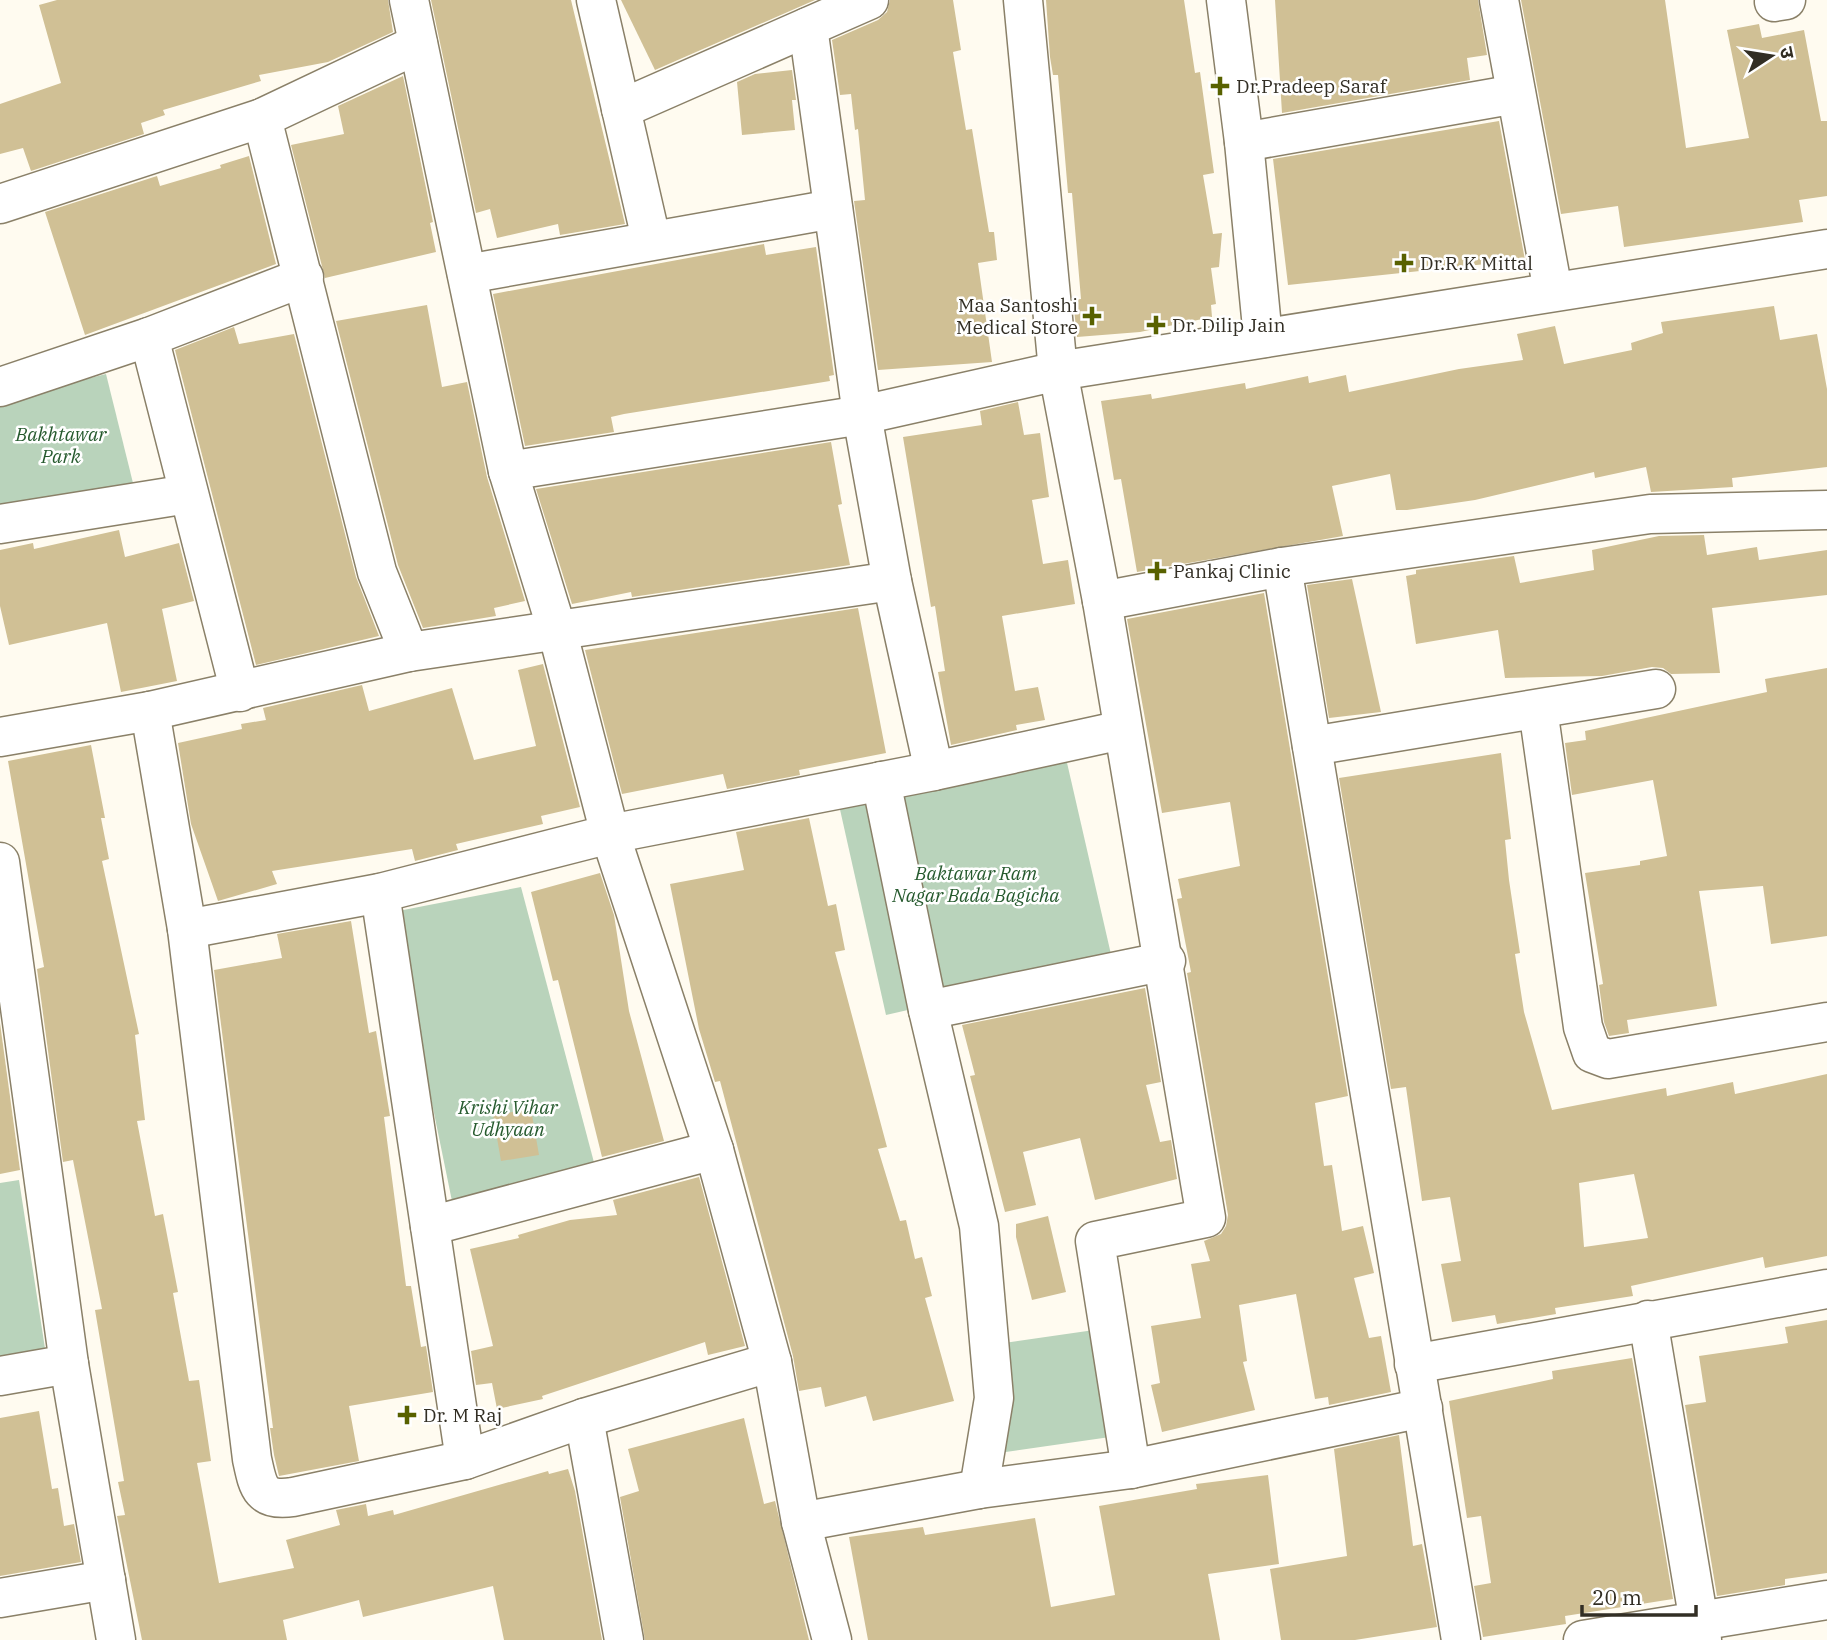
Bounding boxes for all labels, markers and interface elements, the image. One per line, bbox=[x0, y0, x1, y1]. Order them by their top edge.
north arrow bbox=[1736, 21, 1806, 91]
text: उ bbox=[1775, 45, 1801, 61]
place label: Dr.Pradeep Saraf bbox=[1236, 74, 1388, 98]
marker: Dr.Pradeep Saraf bbox=[1210, 76, 1230, 96]
place label: Dr.R.K Mittal bbox=[1420, 251, 1533, 275]
marker: Dr.R.K Mittal bbox=[1394, 253, 1414, 273]
place label: Maa Santoshi Medical Store bbox=[956, 293, 1078, 339]
marker: Maa Santoshi Medical Store bbox=[1084, 308, 1100, 324]
place label: Dr. Dilip Jain bbox=[1172, 313, 1286, 337]
marker: Dr. Dilip Jain bbox=[1146, 315, 1166, 335]
park label: Bakhtawar Park bbox=[14, 422, 107, 468]
place label: Pankaj Clinic bbox=[1173, 559, 1291, 583]
marker: Pankaj Clinic bbox=[1147, 561, 1167, 581]
park label: Baktawar Ram Nagar Bada Bagicha bbox=[891, 861, 1060, 907]
park label: Krishi Vihar Udhyaan bbox=[457, 1095, 559, 1141]
place label: Dr. M Raj bbox=[423, 1403, 502, 1427]
marker: Dr. M Raj bbox=[397, 1405, 417, 1425]
scale bar bbox=[1582, 1574, 1696, 1618]
text: 20 m bbox=[1592, 1583, 1642, 1611]

